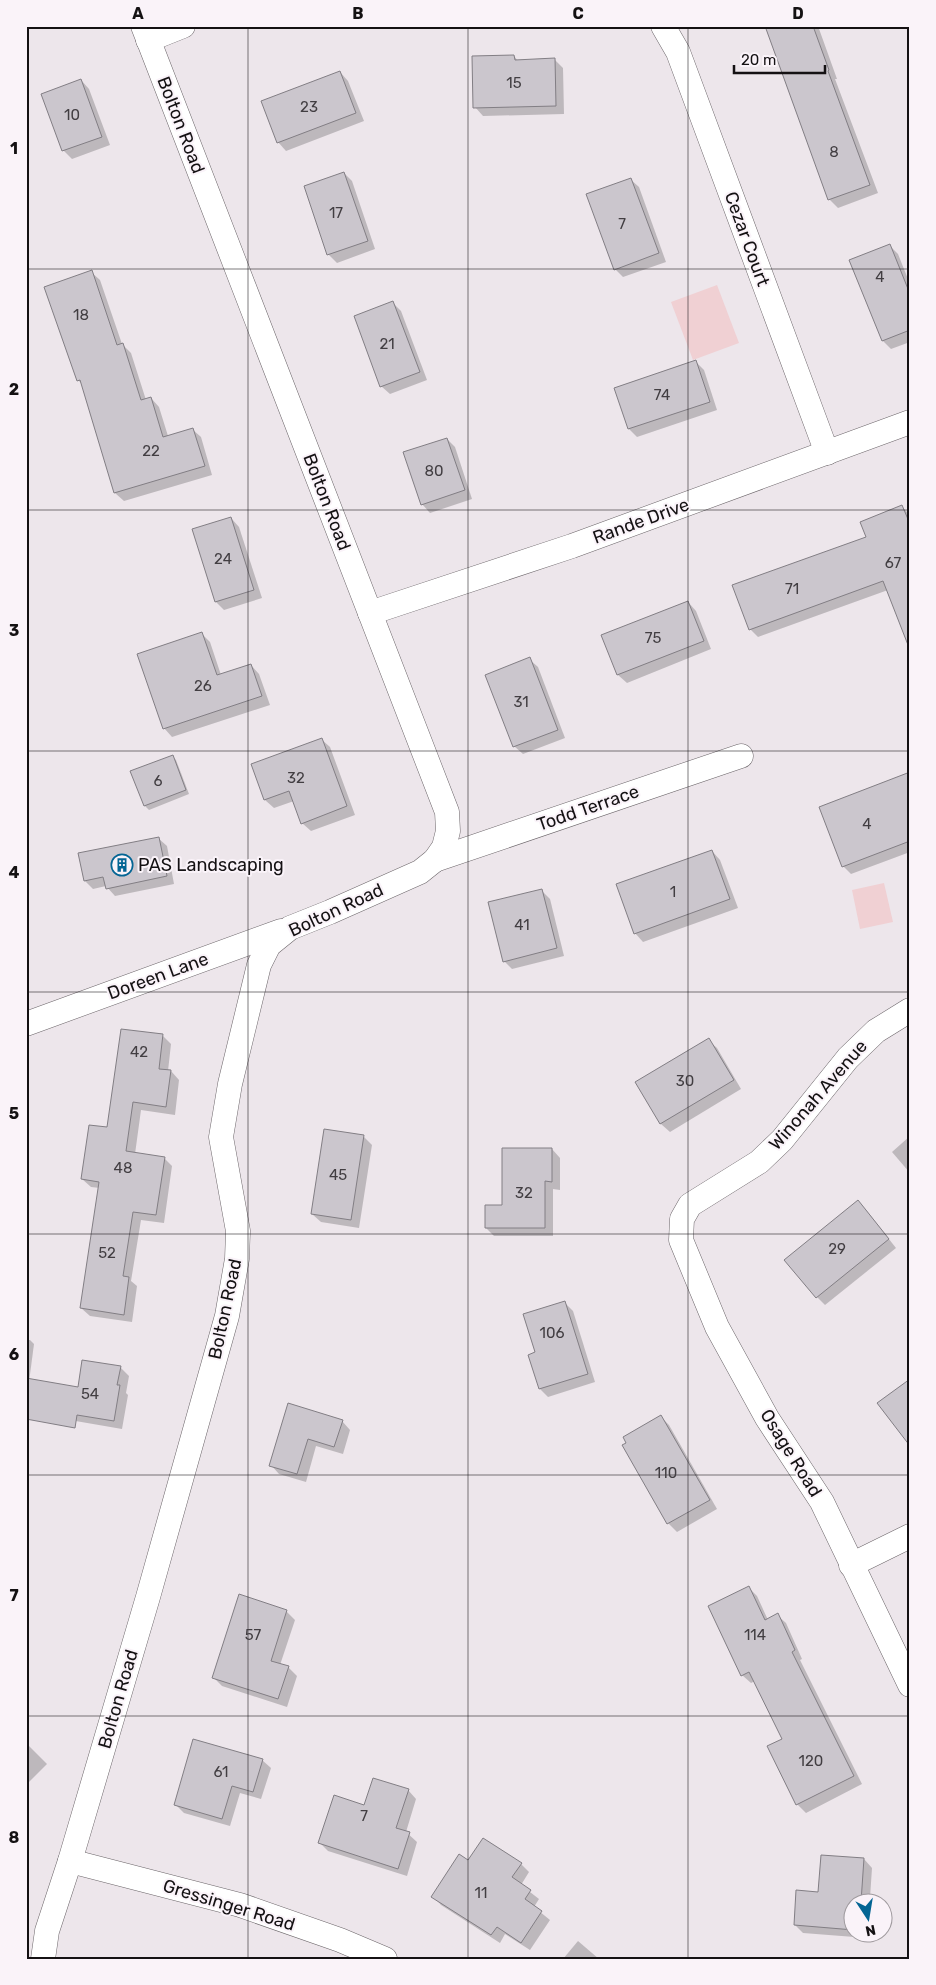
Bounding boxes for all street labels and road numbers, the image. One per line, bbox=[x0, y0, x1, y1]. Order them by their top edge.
street label: Bolton Road bbox=[152, 73, 210, 177]
street label: Cezar Court bbox=[720, 189, 774, 289]
street label: Bolton Road bbox=[298, 450, 356, 554]
street label: Rande Drive bbox=[590, 493, 692, 549]
street label: Todd Terrace bbox=[534, 780, 642, 836]
street label: Bolton Road bbox=[285, 878, 387, 942]
street label: Doreen Lane bbox=[104, 948, 212, 1004]
street label: Winonah Avenue bbox=[764, 1035, 872, 1155]
street label: Bolton Road bbox=[204, 1257, 246, 1361]
street label: Osage Road bbox=[755, 1405, 827, 1501]
street label: Bolton Road bbox=[93, 1647, 143, 1751]
street label: Gressinger Road bbox=[160, 1874, 298, 1936]

